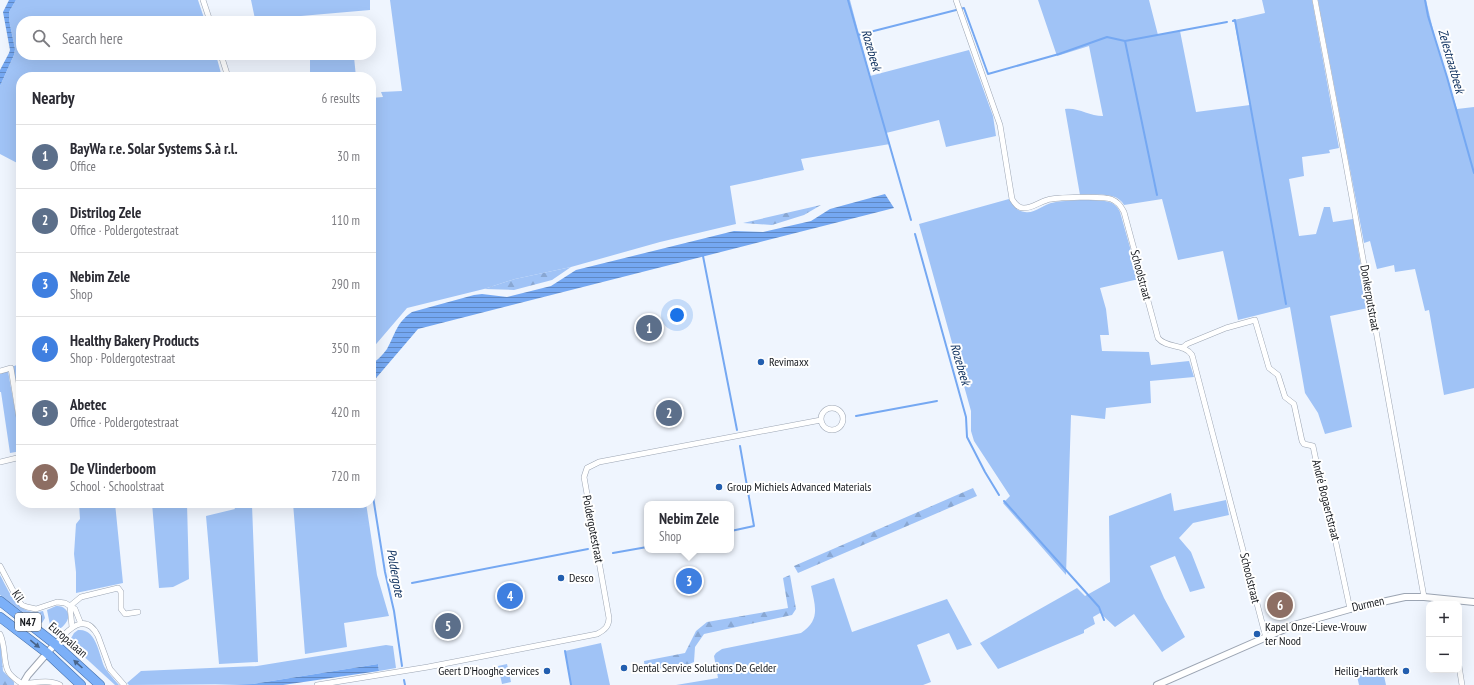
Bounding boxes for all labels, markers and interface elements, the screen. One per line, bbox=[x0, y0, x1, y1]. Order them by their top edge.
search box bbox=[16, 16, 376, 60]
icon: search bbox=[30, 27, 52, 49]
water label: Rozebeek bbox=[858, 27, 886, 75]
water label: Zelestraatbeek bbox=[1434, 27, 1469, 97]
text: Search here bbox=[62, 29, 123, 48]
text: Nearby bbox=[32, 87, 75, 109]
text: 6 results bbox=[321, 90, 360, 107]
text: BayWa r.e. Solar Systems S.à r.l. bbox=[70, 139, 238, 158]
text: 1 bbox=[42, 148, 48, 165]
text: 30 m bbox=[337, 148, 360, 165]
text: Office bbox=[70, 158, 96, 175]
text: Distrilog Zele bbox=[70, 203, 142, 222]
text: 2 bbox=[42, 212, 48, 229]
text: 110 m bbox=[331, 212, 360, 229]
text: Office · Poldergotestraat bbox=[70, 222, 179, 239]
street label: Schoolstraat bbox=[1128, 248, 1156, 302]
street label: Donkerputstraat bbox=[1357, 264, 1384, 333]
text: Nebim Zele bbox=[70, 267, 130, 286]
text: 3 bbox=[42, 276, 48, 293]
text: 290 m bbox=[331, 276, 360, 293]
text: Shop bbox=[70, 286, 93, 303]
your location bbox=[667, 305, 687, 325]
pin: 1 bbox=[636, 313, 662, 343]
text: Healthy Bakery Products bbox=[70, 331, 199, 350]
text: 4 bbox=[42, 340, 48, 357]
text: 350 m bbox=[331, 340, 360, 357]
water label: Rozebeek bbox=[947, 341, 975, 389]
text: Shop · Poldergotestraat bbox=[70, 350, 175, 367]
place label: Revimaxx bbox=[769, 354, 809, 369]
marker: Revimaxx bbox=[756, 357, 766, 367]
text: Abetec bbox=[70, 395, 107, 414]
pin: 2 bbox=[656, 398, 682, 428]
text: 5 bbox=[42, 404, 48, 421]
text: 420 m bbox=[331, 404, 360, 421]
text: Office · Poldergotestraat bbox=[70, 414, 179, 431]
street label: André Bogaertstraat bbox=[1309, 458, 1344, 543]
text: De Vlinderboom bbox=[70, 459, 156, 478]
text: 6 bbox=[42, 468, 48, 485]
text: 720 m bbox=[331, 468, 360, 485]
text: School · Schoolstraat bbox=[70, 478, 164, 495]
place label: Group Michiels Advanced Materials bbox=[727, 479, 871, 494]
marker: Group Michiels Advanced Materials bbox=[714, 482, 724, 492]
street label: Poldergotestraat bbox=[580, 494, 608, 565]
popup bbox=[644, 501, 734, 553]
text: Nebim Zele bbox=[659, 509, 719, 528]
text: Shop bbox=[659, 528, 681, 545]
water label: Poldergote bbox=[383, 548, 408, 600]
street label: Schoolstraat bbox=[1237, 551, 1264, 605]
pin: 3 bbox=[676, 566, 702, 596]
place label: Desco bbox=[569, 570, 594, 585]
marker: Desco bbox=[556, 573, 566, 583]
pin: 4 bbox=[497, 581, 523, 611]
street label: Kil bbox=[9, 587, 28, 605]
pin: 6 bbox=[1267, 590, 1293, 620]
street label: Durmen bbox=[1350, 593, 1386, 615]
map controls bbox=[1426, 601, 1462, 673]
button: + bbox=[1426, 601, 1462, 637]
pin: 5 bbox=[435, 611, 461, 641]
road number: N47 bbox=[15, 613, 41, 631]
street label: Europalaan bbox=[46, 619, 91, 661]
place label: Kapel Onze-Lieve-Vrouw ter Nood bbox=[1265, 619, 1368, 648]
marker: Kapel Onze-Lieve-Vrouw ter Nood bbox=[1252, 629, 1262, 639]
button: − bbox=[1426, 637, 1462, 673]
one-way arrow bbox=[29, 639, 40, 648]
one-way arrow bbox=[73, 660, 83, 669]
place label: Dental Service Solutions De Gelder bbox=[632, 660, 777, 675]
place label: Geert D'Hooghe services bbox=[438, 663, 539, 678]
marker: Dental Service Solutions De Gelder bbox=[619, 663, 629, 673]
place label: Heilig-Hartkerk bbox=[1334, 663, 1398, 678]
marker: Geert D'Hooghe services bbox=[542, 666, 552, 676]
marker: Heilig-Hartkerk bbox=[1401, 666, 1411, 676]

